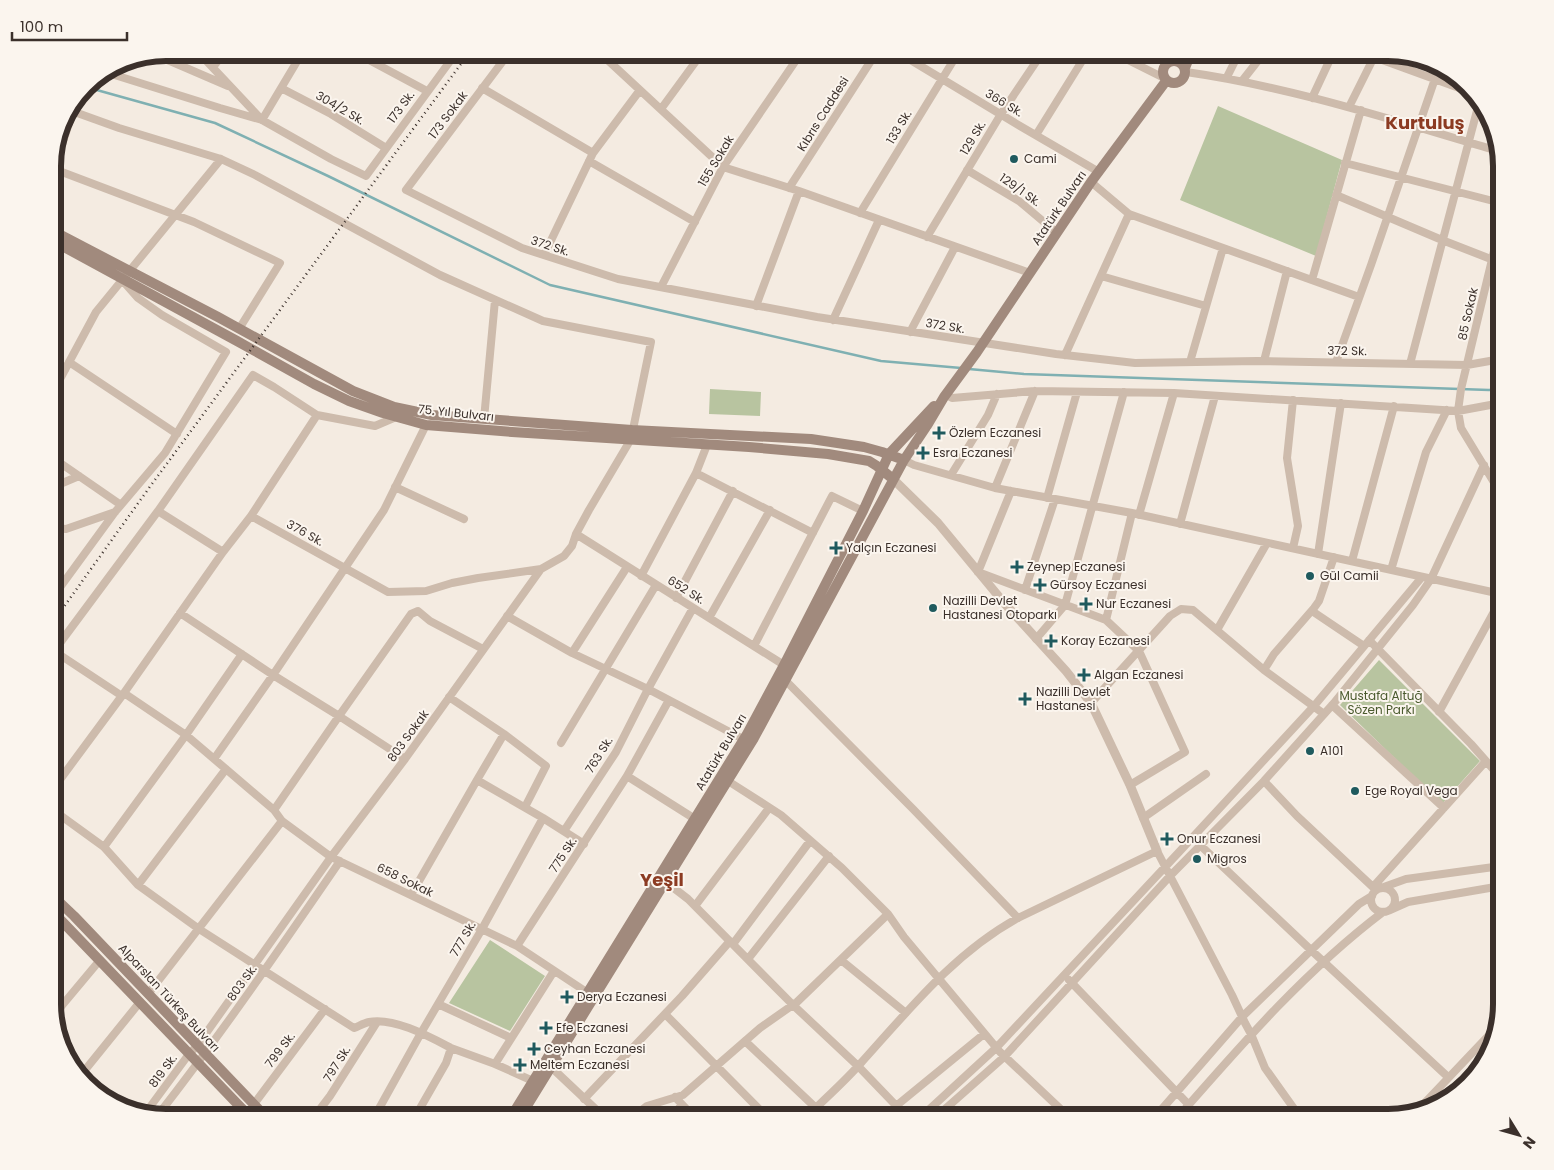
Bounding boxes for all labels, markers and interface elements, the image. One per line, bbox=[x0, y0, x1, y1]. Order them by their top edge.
scale bar bbox=[12, 10, 128, 42]
text: 100 m bbox=[20, 16, 63, 37]
street label: Kıbrıs Caddesi bbox=[793, 73, 852, 154]
street label: 366 Sk. bbox=[982, 85, 1026, 120]
street label: 304/2 Sk. bbox=[313, 87, 368, 128]
street label: 173 Sk. bbox=[383, 87, 418, 126]
street label: 173 Sokak bbox=[424, 87, 472, 142]
street label: 133 Sk. bbox=[882, 107, 915, 147]
district label: Kurtuluş bbox=[1385, 110, 1465, 135]
street label: 129 Sk. bbox=[956, 117, 989, 158]
street label: 155 Sokak bbox=[694, 131, 738, 190]
place label: Cami bbox=[1024, 150, 1057, 167]
marker: Cami bbox=[1008, 153, 1020, 165]
street label: Atatürk Bulvarı bbox=[1027, 167, 1090, 248]
street label: 129/1 Sk. bbox=[996, 169, 1044, 210]
street label: 372 Sk. bbox=[529, 231, 572, 260]
street label: 85 Sokak bbox=[1453, 285, 1482, 342]
street label: 372 Sk. bbox=[924, 314, 966, 337]
street label: 372 Sk. bbox=[1327, 342, 1367, 359]
street label: 75. Yıl Bulvarı bbox=[417, 400, 495, 425]
place label: Özlem Eczanesi bbox=[949, 424, 1041, 441]
marker: Özlem Eczanesi bbox=[933, 427, 945, 439]
place label: Esra Eczanesi bbox=[933, 444, 1013, 461]
marker: Esra Eczanesi bbox=[917, 447, 929, 459]
street label: 376 Sk. bbox=[284, 515, 327, 550]
place label: Yalçın Eczanesi bbox=[846, 539, 937, 556]
marker: Yalçın Eczanesi bbox=[830, 542, 842, 554]
place label: Zeynep Eczanesi bbox=[1027, 558, 1126, 575]
marker: Zeynep Eczanesi bbox=[1011, 561, 1023, 573]
place label: Gül Camii bbox=[1320, 567, 1379, 584]
marker: Gül Camii bbox=[1304, 570, 1316, 582]
street label: 652 Sk. bbox=[664, 572, 708, 608]
place label: Gürsoy Eczanesi bbox=[1050, 576, 1147, 593]
marker: Gürsoy Eczanesi bbox=[1034, 579, 1046, 591]
place label: Nazilli Devlet Hastanesi Otoparkı bbox=[943, 592, 1057, 623]
place label: Nur Eczanesi bbox=[1096, 595, 1171, 612]
marker: Nur Eczanesi bbox=[1080, 598, 1092, 610]
marker: Nazilli Devlet Hastanesi Otoparkı bbox=[927, 602, 939, 614]
place label: Koray Eczanesi bbox=[1061, 632, 1150, 649]
marker: Koray Eczanesi bbox=[1045, 635, 1057, 647]
place label: Algan Eczanesi bbox=[1094, 666, 1184, 683]
marker: Algan Eczanesi bbox=[1078, 669, 1090, 681]
place label: Nazilli Devlet Hastanesi bbox=[1036, 683, 1110, 714]
park label: Mustafa Altuğ Sözen Parkı bbox=[1339, 687, 1423, 718]
marker: Nazilli Devlet Hastanesi bbox=[1018, 692, 1032, 706]
street label: 803 Sokak bbox=[383, 706, 433, 765]
street label: Atatürk Bulvarı bbox=[691, 710, 750, 793]
street label: 763 Sk. bbox=[581, 733, 616, 776]
place label: A101 bbox=[1320, 742, 1343, 759]
marker: A101 bbox=[1304, 745, 1316, 757]
place label: Ege Royal Vega bbox=[1365, 782, 1458, 799]
marker: Ege Royal Vega bbox=[1349, 785, 1361, 797]
place label: Onur Eczanesi bbox=[1177, 830, 1261, 847]
street label: 775 Sk. bbox=[545, 833, 580, 876]
marker: Onur Eczanesi bbox=[1161, 833, 1173, 845]
place label: Migros bbox=[1207, 850, 1247, 867]
marker: Migros bbox=[1191, 853, 1203, 865]
street label: 658 Sokak bbox=[374, 859, 437, 901]
district label: Yeşil bbox=[640, 867, 684, 892]
street label: 777 Sk. bbox=[446, 918, 480, 960]
street label: Alparslan Türkeş Bulvarı bbox=[115, 940, 224, 1055]
street label: 803 Sk. bbox=[223, 961, 261, 1004]
place label: Derya Eczanesi bbox=[577, 988, 667, 1005]
marker: Derya Eczanesi bbox=[561, 991, 573, 1003]
place label: Efe Eczanesi bbox=[556, 1019, 628, 1036]
marker: Efe Eczanesi bbox=[540, 1022, 552, 1034]
street label: 799 Sk. bbox=[261, 1028, 299, 1071]
place label: Ceyhan Eczanesi bbox=[544, 1040, 646, 1057]
street label: 797 Sk. bbox=[319, 1042, 354, 1085]
marker: Ceyhan Eczanesi bbox=[528, 1043, 540, 1055]
street label: 819 Sk. bbox=[144, 1050, 181, 1091]
place label: Meltem Eczanesi bbox=[530, 1056, 629, 1073]
marker: Meltem Eczanesi bbox=[514, 1059, 526, 1071]
north arrow bbox=[1494, 1110, 1544, 1160]
text: N bbox=[1518, 1133, 1541, 1153]

